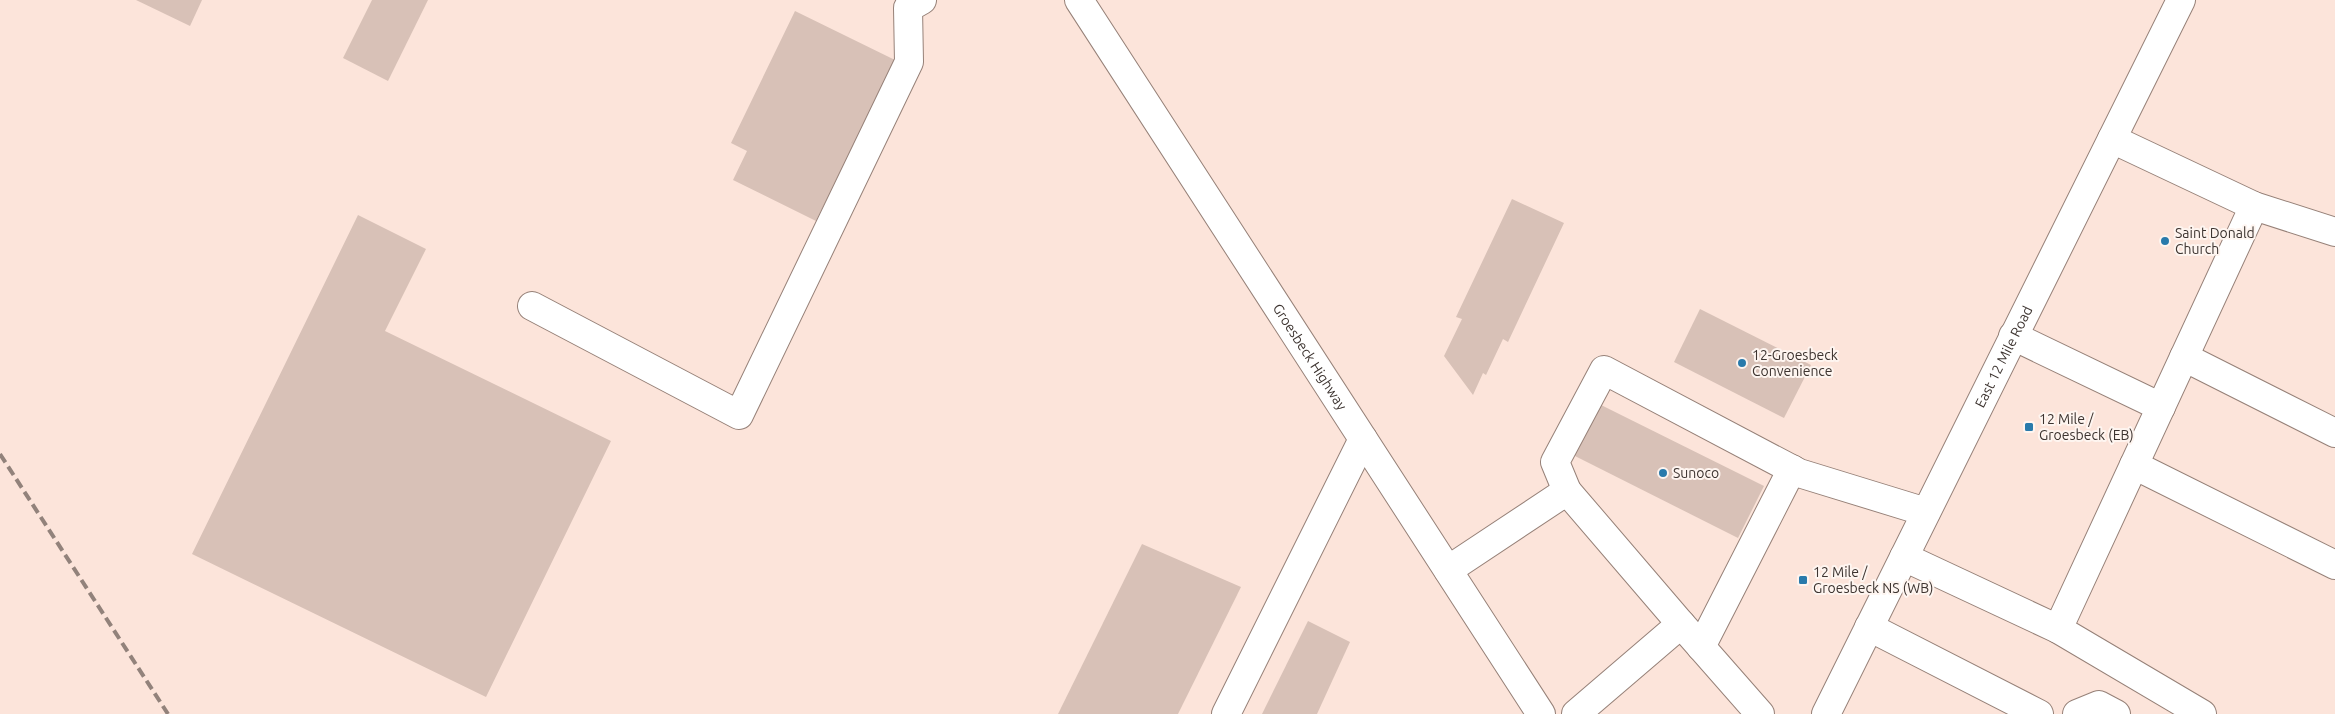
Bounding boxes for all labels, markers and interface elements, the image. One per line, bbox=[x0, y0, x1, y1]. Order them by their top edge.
place label: Saint Donald Church bbox=[2175, 225, 2255, 257]
marker: Saint Donald Church bbox=[2159, 235, 2171, 247]
street label: Groesbeck Highway bbox=[1270, 301, 1350, 413]
street label: East 12 Mile Road bbox=[1972, 303, 2036, 410]
place label: 12-Groesbeck Convenience bbox=[1752, 347, 1838, 379]
marker: 12-Groesbeck Convenience bbox=[1736, 357, 1748, 369]
place label: 12 Mile / Groesbeck (EB) bbox=[2039, 411, 2134, 443]
marker: 12 Mile / Groesbeck (EB) bbox=[2023, 421, 2035, 433]
place label: Sunoco bbox=[1673, 465, 1719, 481]
marker: Sunoco bbox=[1657, 467, 1669, 479]
place label: 12 Mile / Groesbeck NS (WB) bbox=[1813, 564, 1933, 596]
marker: 12 Mile / Groesbeck NS (WB) bbox=[1797, 574, 1809, 586]

